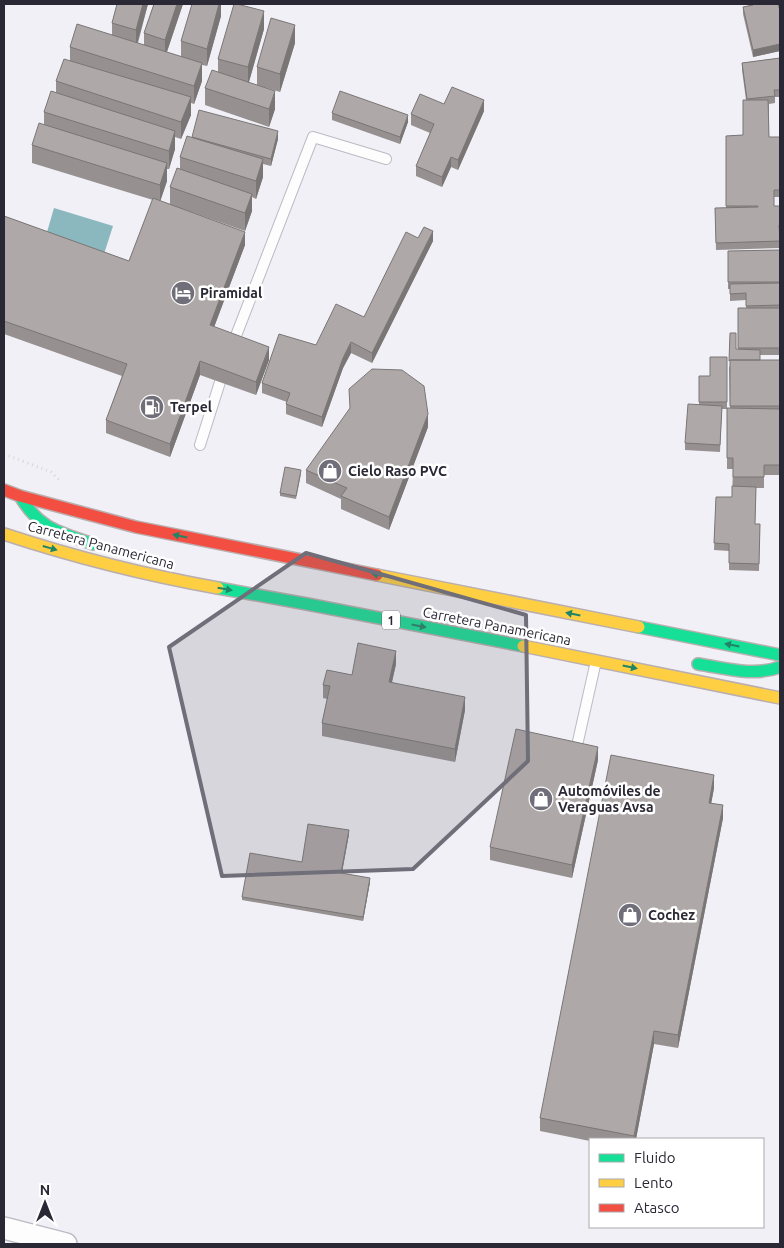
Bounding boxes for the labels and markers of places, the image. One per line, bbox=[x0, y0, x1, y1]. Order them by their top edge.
hotel icon: Piramidal bbox=[170, 280, 196, 306]
place label: Piramidal bbox=[200, 285, 262, 301]
fuel station icon: Terpel bbox=[139, 394, 165, 420]
place label: Terpel bbox=[170, 399, 212, 415]
shop icon: Cielo Raso PVC bbox=[317, 458, 343, 484]
place label: Cielo Raso PVC bbox=[348, 463, 447, 479]
place label: Automóviles de Veraguas Avsa bbox=[558, 783, 661, 815]
shop icon: Automóviles de Veraguas Avsa bbox=[528, 786, 554, 812]
shop icon: Cochez bbox=[617, 902, 643, 928]
place label: Cochez bbox=[648, 907, 695, 923]

